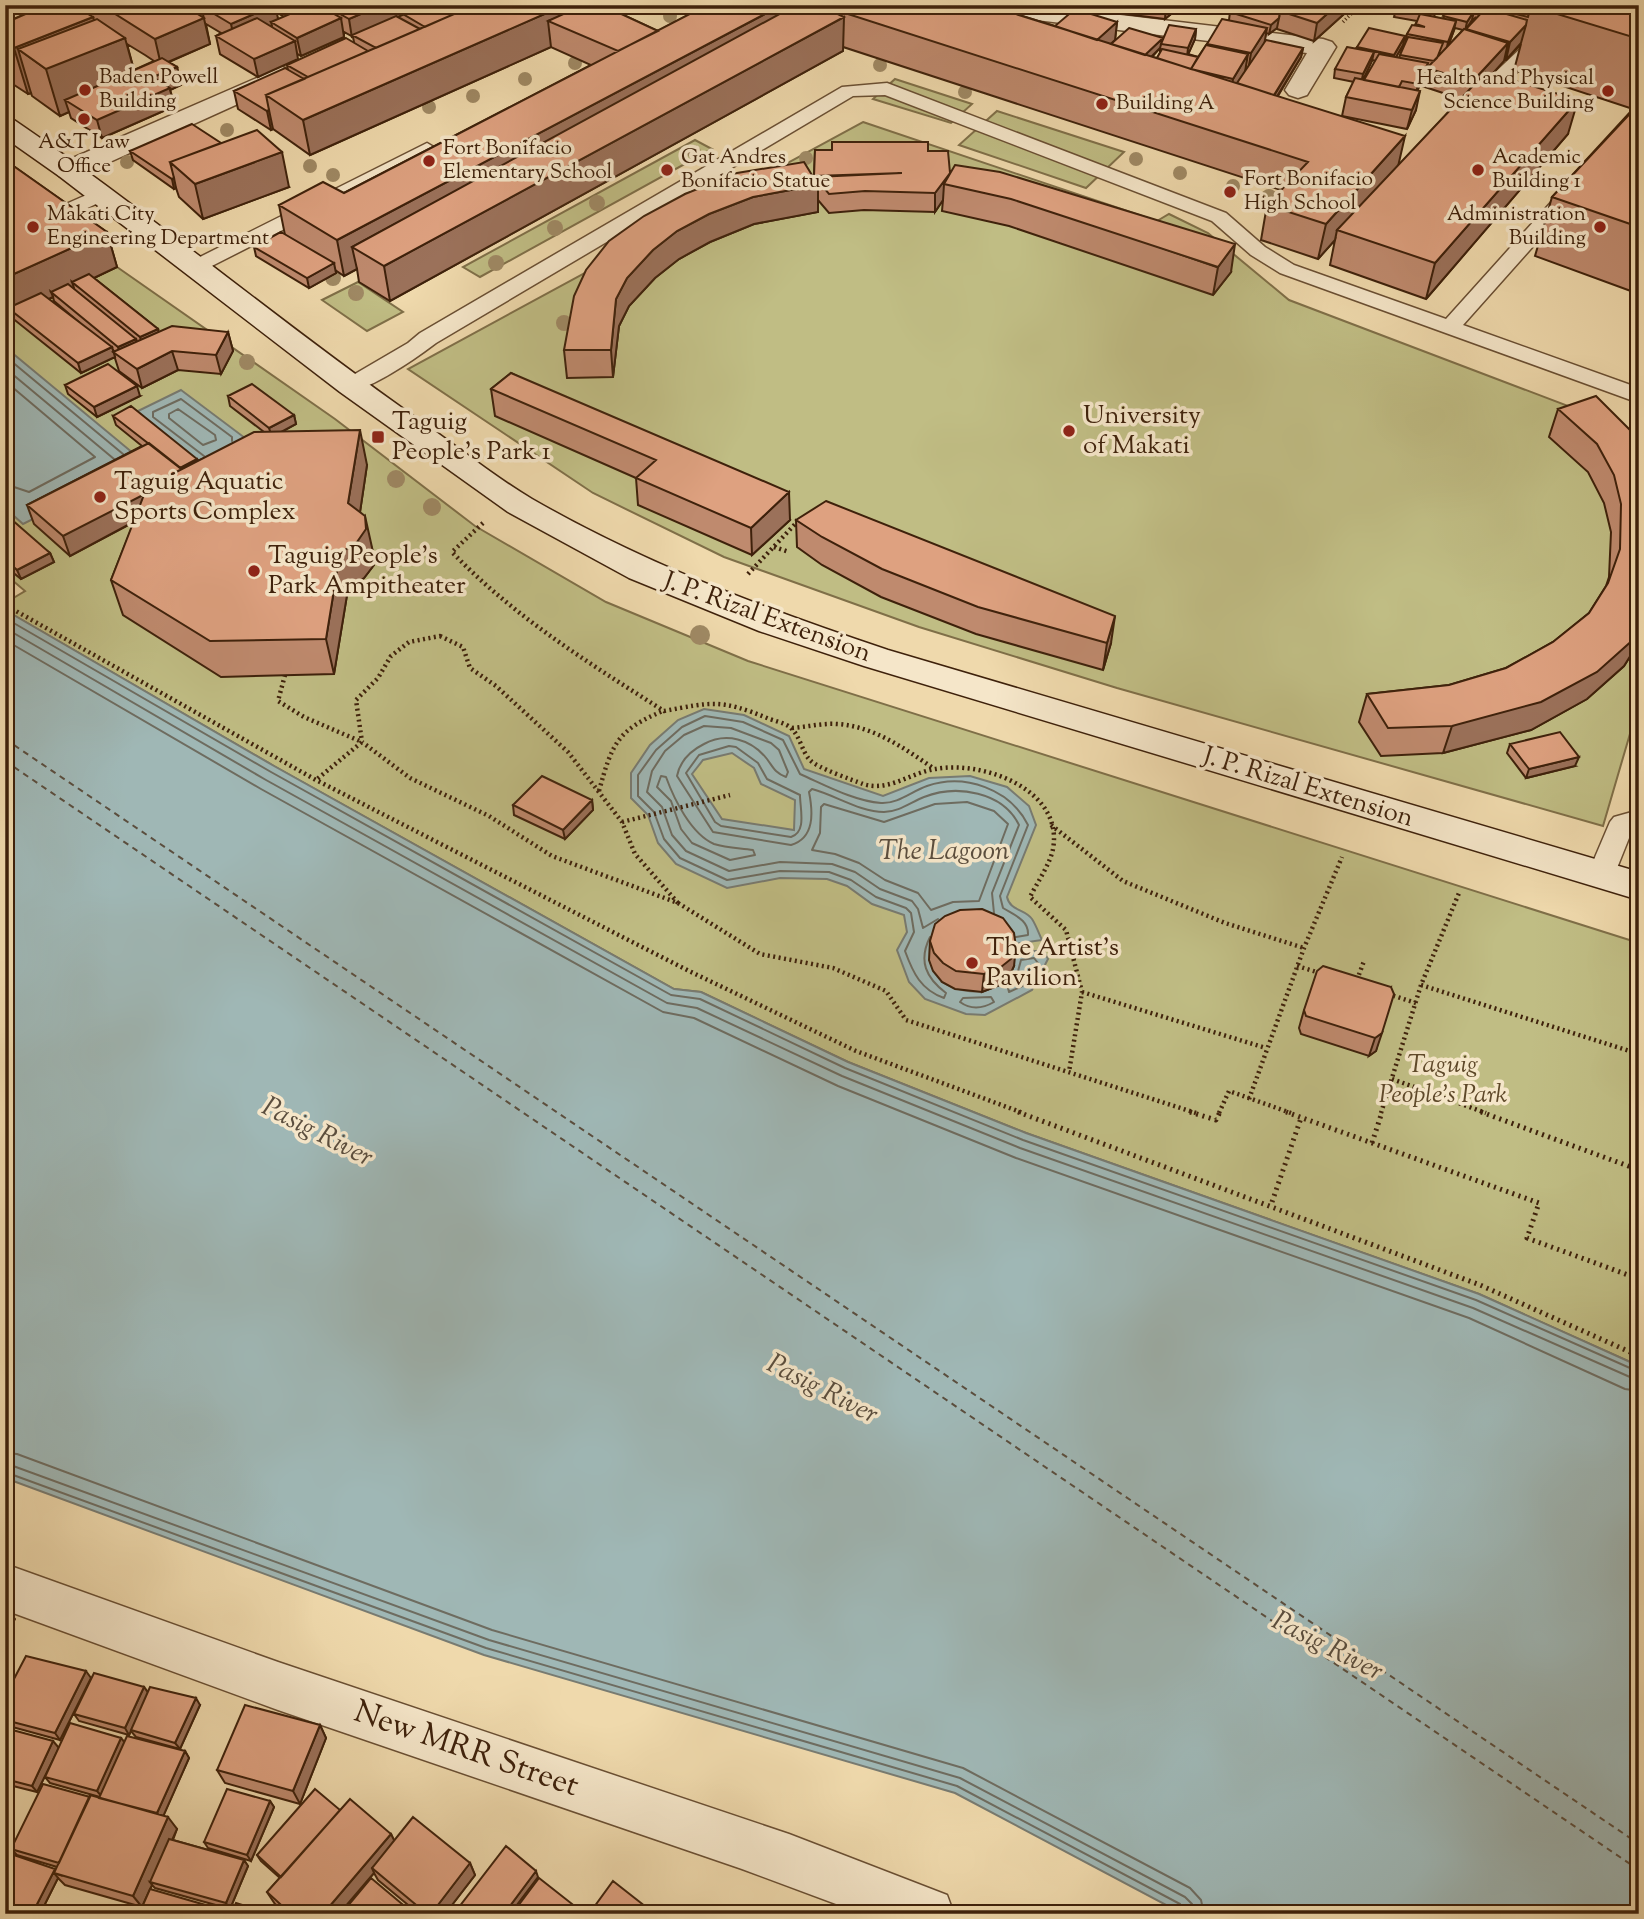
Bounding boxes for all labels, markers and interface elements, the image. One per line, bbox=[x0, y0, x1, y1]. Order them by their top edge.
place label: Baden Powell Building bbox=[99, 63, 218, 117]
place label: Health and Physical Science Building bbox=[1417, 64, 1594, 118]
marker: Baden Powell Building bbox=[77, 82, 93, 98]
marker: Health and Physical Science Building bbox=[1600, 83, 1616, 99]
place label: Building A bbox=[1116, 89, 1215, 119]
marker: Building A bbox=[1094, 96, 1110, 112]
marker: A&T Law Office bbox=[76, 111, 92, 127]
place label: A&T Law Office bbox=[38, 128, 130, 182]
place label: Fort Bonifacio Elementary School bbox=[443, 134, 613, 188]
place label: Gat Andres Bonifacio Statue bbox=[681, 143, 830, 197]
place label: Academic Building 1 bbox=[1492, 143, 1581, 197]
marker: Fort Bonifacio Elementary School bbox=[421, 153, 437, 169]
marker: Gat Andres Bonifacio Statue bbox=[659, 162, 675, 178]
marker: Academic Building 1 bbox=[1470, 162, 1486, 178]
place label: Fort Bonifacio High School bbox=[1244, 165, 1373, 219]
marker: Fort Bonifacio High School bbox=[1222, 184, 1238, 200]
place label: Makati City Engineering Department bbox=[47, 200, 269, 254]
place label: Administration Building bbox=[1447, 200, 1586, 254]
marker: Makati City Engineering Department bbox=[25, 219, 41, 235]
marker: Administration Building bbox=[1592, 219, 1608, 235]
place label: University of Makati bbox=[1083, 398, 1201, 465]
place label: Taguig People's Park 1 bbox=[392, 404, 551, 471]
marker: University of Makati bbox=[1061, 423, 1077, 439]
marker: Taguig People's Park 1 bbox=[370, 429, 386, 445]
place label: Taguig Aquatic Sports Complex bbox=[114, 464, 296, 531]
marker: Taguig Aquatic Sports Complex bbox=[92, 489, 108, 505]
place label: Taguig People's Park Ampitheater bbox=[268, 538, 466, 605]
marker: Taguig People's Park Ampitheater bbox=[246, 563, 262, 579]
street label: J. P. Rizal Extension bbox=[656, 563, 876, 673]
street label: J. P. Rizal Extension bbox=[1196, 738, 1418, 838]
water label: The Lagoon bbox=[878, 832, 1010, 872]
place label: The Artist's Pavilion bbox=[986, 930, 1119, 997]
marker: The Artist's Pavilion bbox=[964, 955, 980, 971]
park label: Taguig People's Park bbox=[1379, 1047, 1508, 1114]
water label: Pasig River bbox=[254, 1088, 380, 1178]
water label: Pasig River bbox=[759, 1345, 885, 1435]
water label: Pasig River bbox=[1264, 1602, 1390, 1692]
street label: New MRR Street bbox=[347, 1690, 585, 1810]

